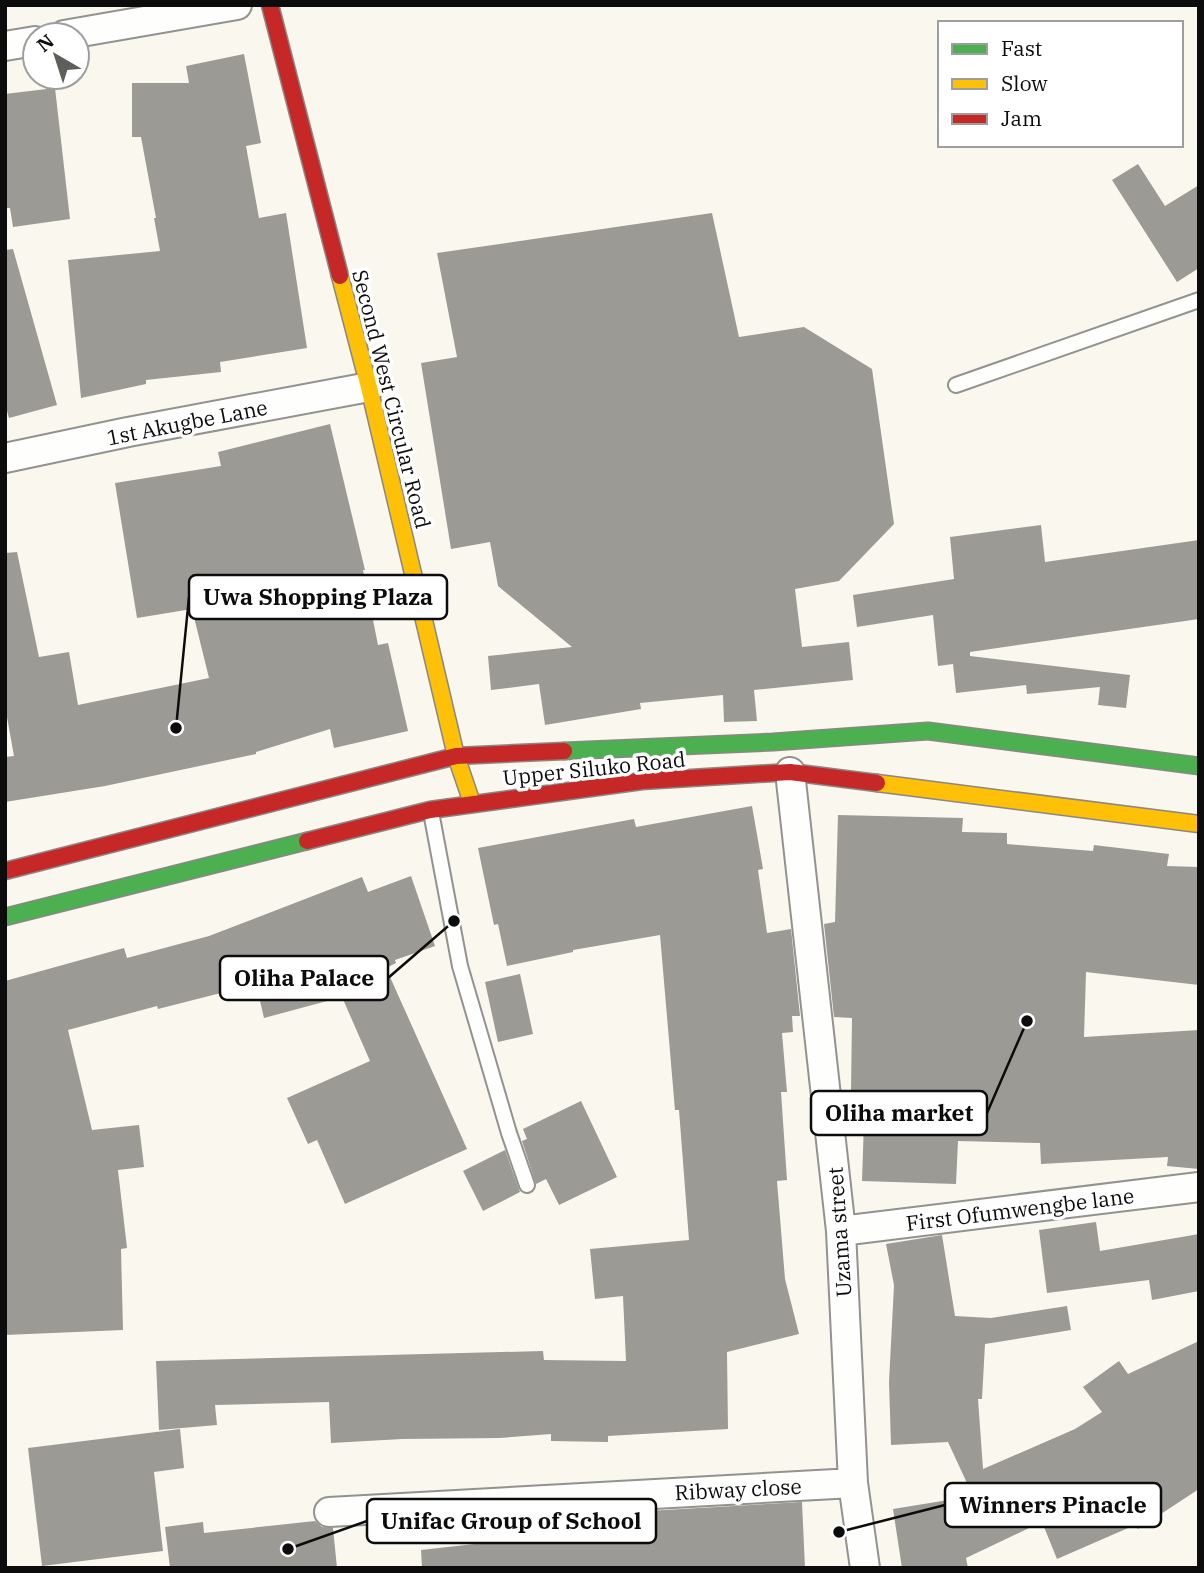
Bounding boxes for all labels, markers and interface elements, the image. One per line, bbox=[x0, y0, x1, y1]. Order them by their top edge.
north arrow bbox=[21, 21, 91, 91]
legend bbox=[938, 21, 1183, 147]
text: N bbox=[32, 29, 59, 57]
text: Fast bbox=[1001, 34, 1042, 62]
text: Slow bbox=[1001, 69, 1048, 97]
text: Jam bbox=[1001, 104, 1042, 132]
street label: Second West Circular Road bbox=[346, 267, 438, 531]
street label: 1st Akugbe Lane bbox=[104, 393, 270, 451]
callout: Uwa Shopping Plaza bbox=[189, 575, 447, 619]
text: Uwa Shopping Plaza bbox=[203, 581, 433, 611]
street label: Upper Siluko Road bbox=[501, 744, 687, 792]
callout: Oliha Palace bbox=[220, 956, 388, 1000]
text: Oliha Palace bbox=[234, 962, 374, 992]
callout: Oliha market bbox=[811, 1091, 987, 1135]
text: Oliha market bbox=[825, 1097, 974, 1127]
street label: Uzama street bbox=[820, 1166, 858, 1298]
street label: First Ofumwengbe lane bbox=[904, 1181, 1136, 1237]
street label: Ribway close bbox=[674, 1472, 802, 1506]
callout: Winners Pinacle bbox=[945, 1483, 1161, 1527]
text: Winners Pinacle bbox=[959, 1489, 1147, 1519]
callout: Unifac Group of School bbox=[367, 1499, 656, 1543]
text: Unifac Group of School bbox=[380, 1505, 642, 1535]

